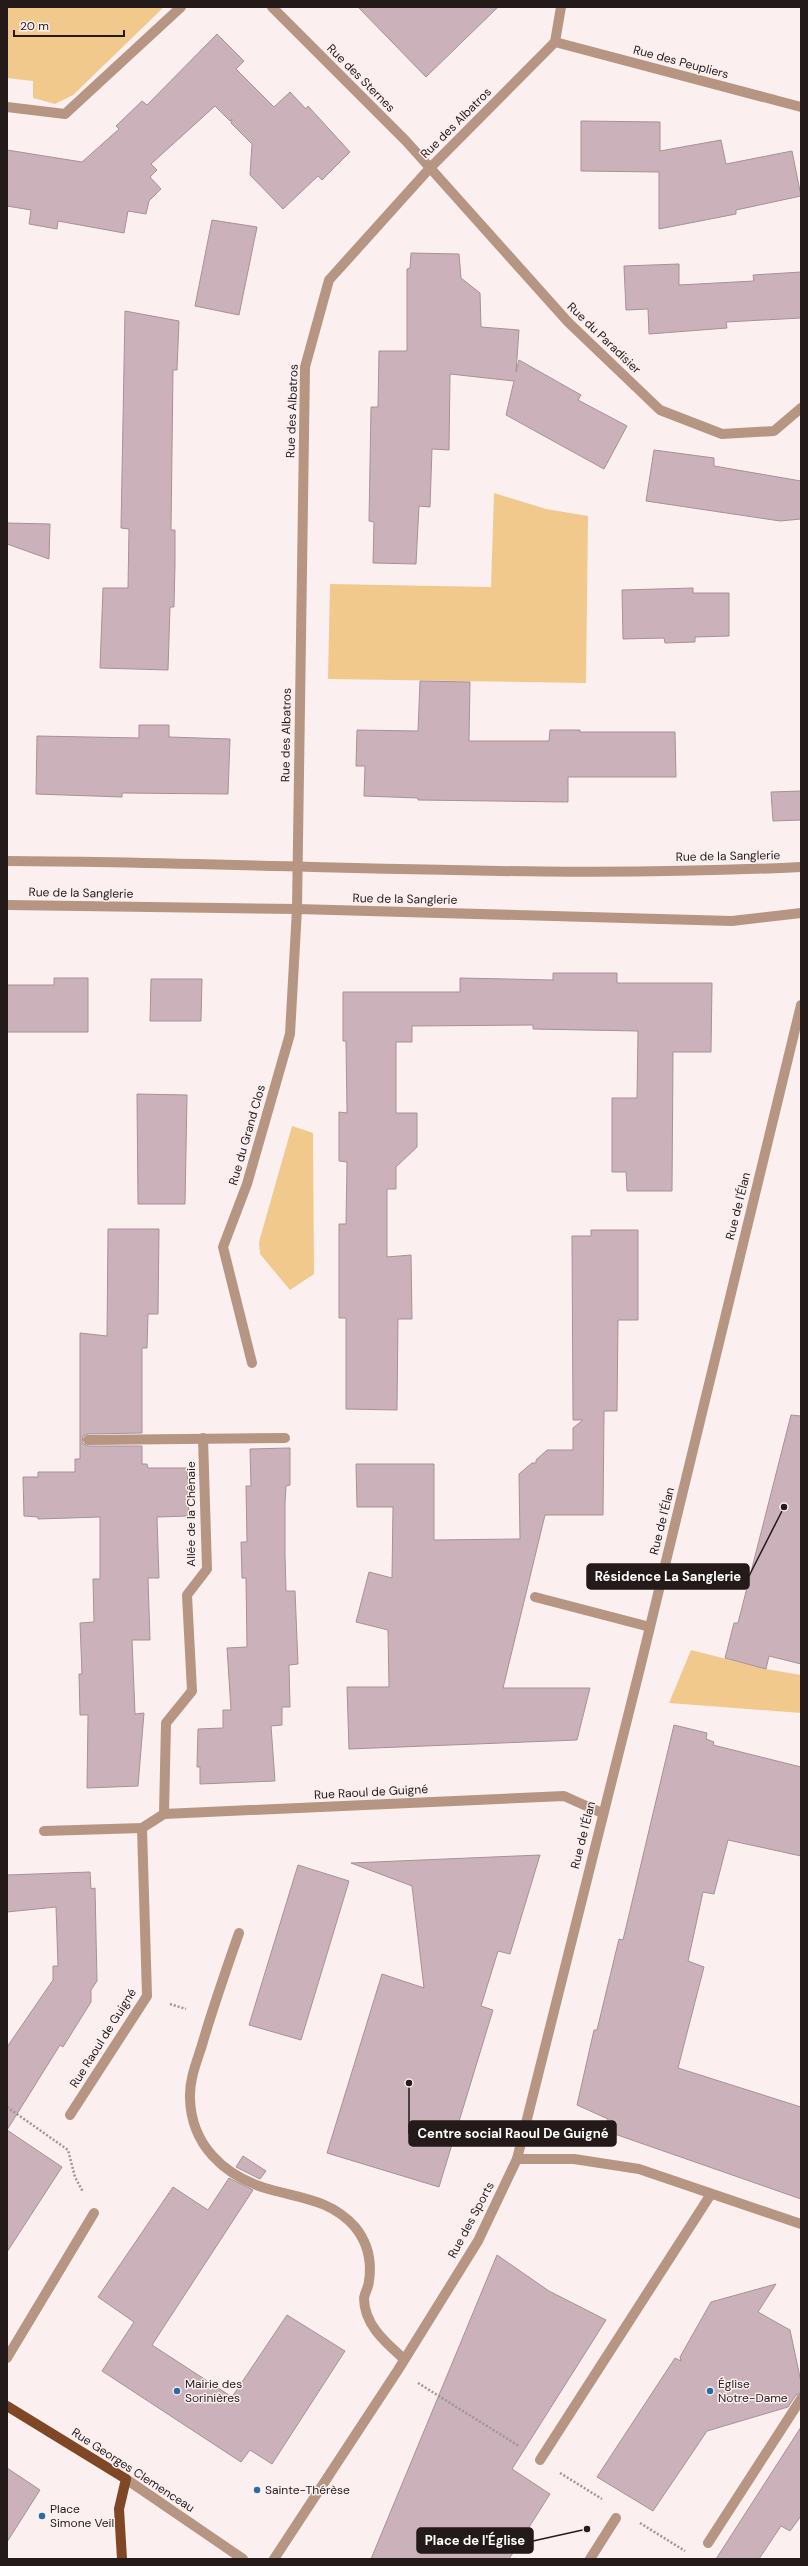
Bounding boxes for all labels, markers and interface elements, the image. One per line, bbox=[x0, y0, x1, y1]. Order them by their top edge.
scale bar bbox=[14, 12, 124, 38]
text: 20 m bbox=[20, 18, 49, 34]
street label: Rue des Sternes bbox=[324, 41, 398, 115]
street label: Rue des Peupliers bbox=[631, 42, 731, 82]
street label: Rue des Albatros bbox=[417, 84, 495, 162]
street label: Rue du Paradisier bbox=[564, 299, 645, 378]
street label: Rue des Albatros bbox=[282, 364, 302, 458]
street label: Rue des Albatros bbox=[277, 688, 295, 782]
street label: Rue de la Sanglerie bbox=[676, 847, 781, 865]
street label: Rue de la Sanglerie bbox=[29, 884, 134, 902]
street label: Rue de la Sanglerie bbox=[353, 890, 458, 908]
street label: Rue du Grand Clos bbox=[225, 1083, 269, 1187]
street label: Rue de l'Élan bbox=[722, 1170, 754, 1241]
street label: Allée de la Chênaie bbox=[183, 1461, 199, 1567]
street label: Rue de l'Élan bbox=[646, 1485, 678, 1556]
callout: Résidence La Sanglerie bbox=[587, 1564, 749, 1589]
text: Résidence La Sanglerie bbox=[595, 1568, 741, 1585]
street label: Rue Raoul de Guigné bbox=[314, 1781, 429, 1803]
street label: Rue de l'Élan bbox=[567, 1799, 599, 1870]
street label: Rue Raoul de Guigné bbox=[66, 1985, 140, 2091]
callout: Centre social Raoul De Guigné bbox=[409, 2121, 616, 2146]
text: Centre social Raoul De Guigné bbox=[418, 2125, 609, 2142]
street label: Rue des Sports bbox=[444, 2179, 498, 2261]
place label: Mairie des Sorinières bbox=[185, 2376, 242, 2406]
place label: Église Notre-Dame bbox=[718, 2376, 788, 2406]
marker: Mairie des Sorinières bbox=[172, 2386, 182, 2396]
marker: Église Notre-Dame bbox=[705, 2386, 715, 2396]
street label: Rue Georges Clemenceau bbox=[69, 2424, 198, 2516]
place label: Sainte-Thérèse bbox=[265, 2482, 350, 2498]
marker: Sainte-Thérèse bbox=[252, 2485, 262, 2495]
place label: Place Simone Veil bbox=[50, 2501, 114, 2531]
marker: Place Simone Veil bbox=[37, 2511, 47, 2521]
callout: Place de l'Église bbox=[417, 2528, 533, 2553]
text: Place de l'Église bbox=[425, 2531, 525, 2549]

